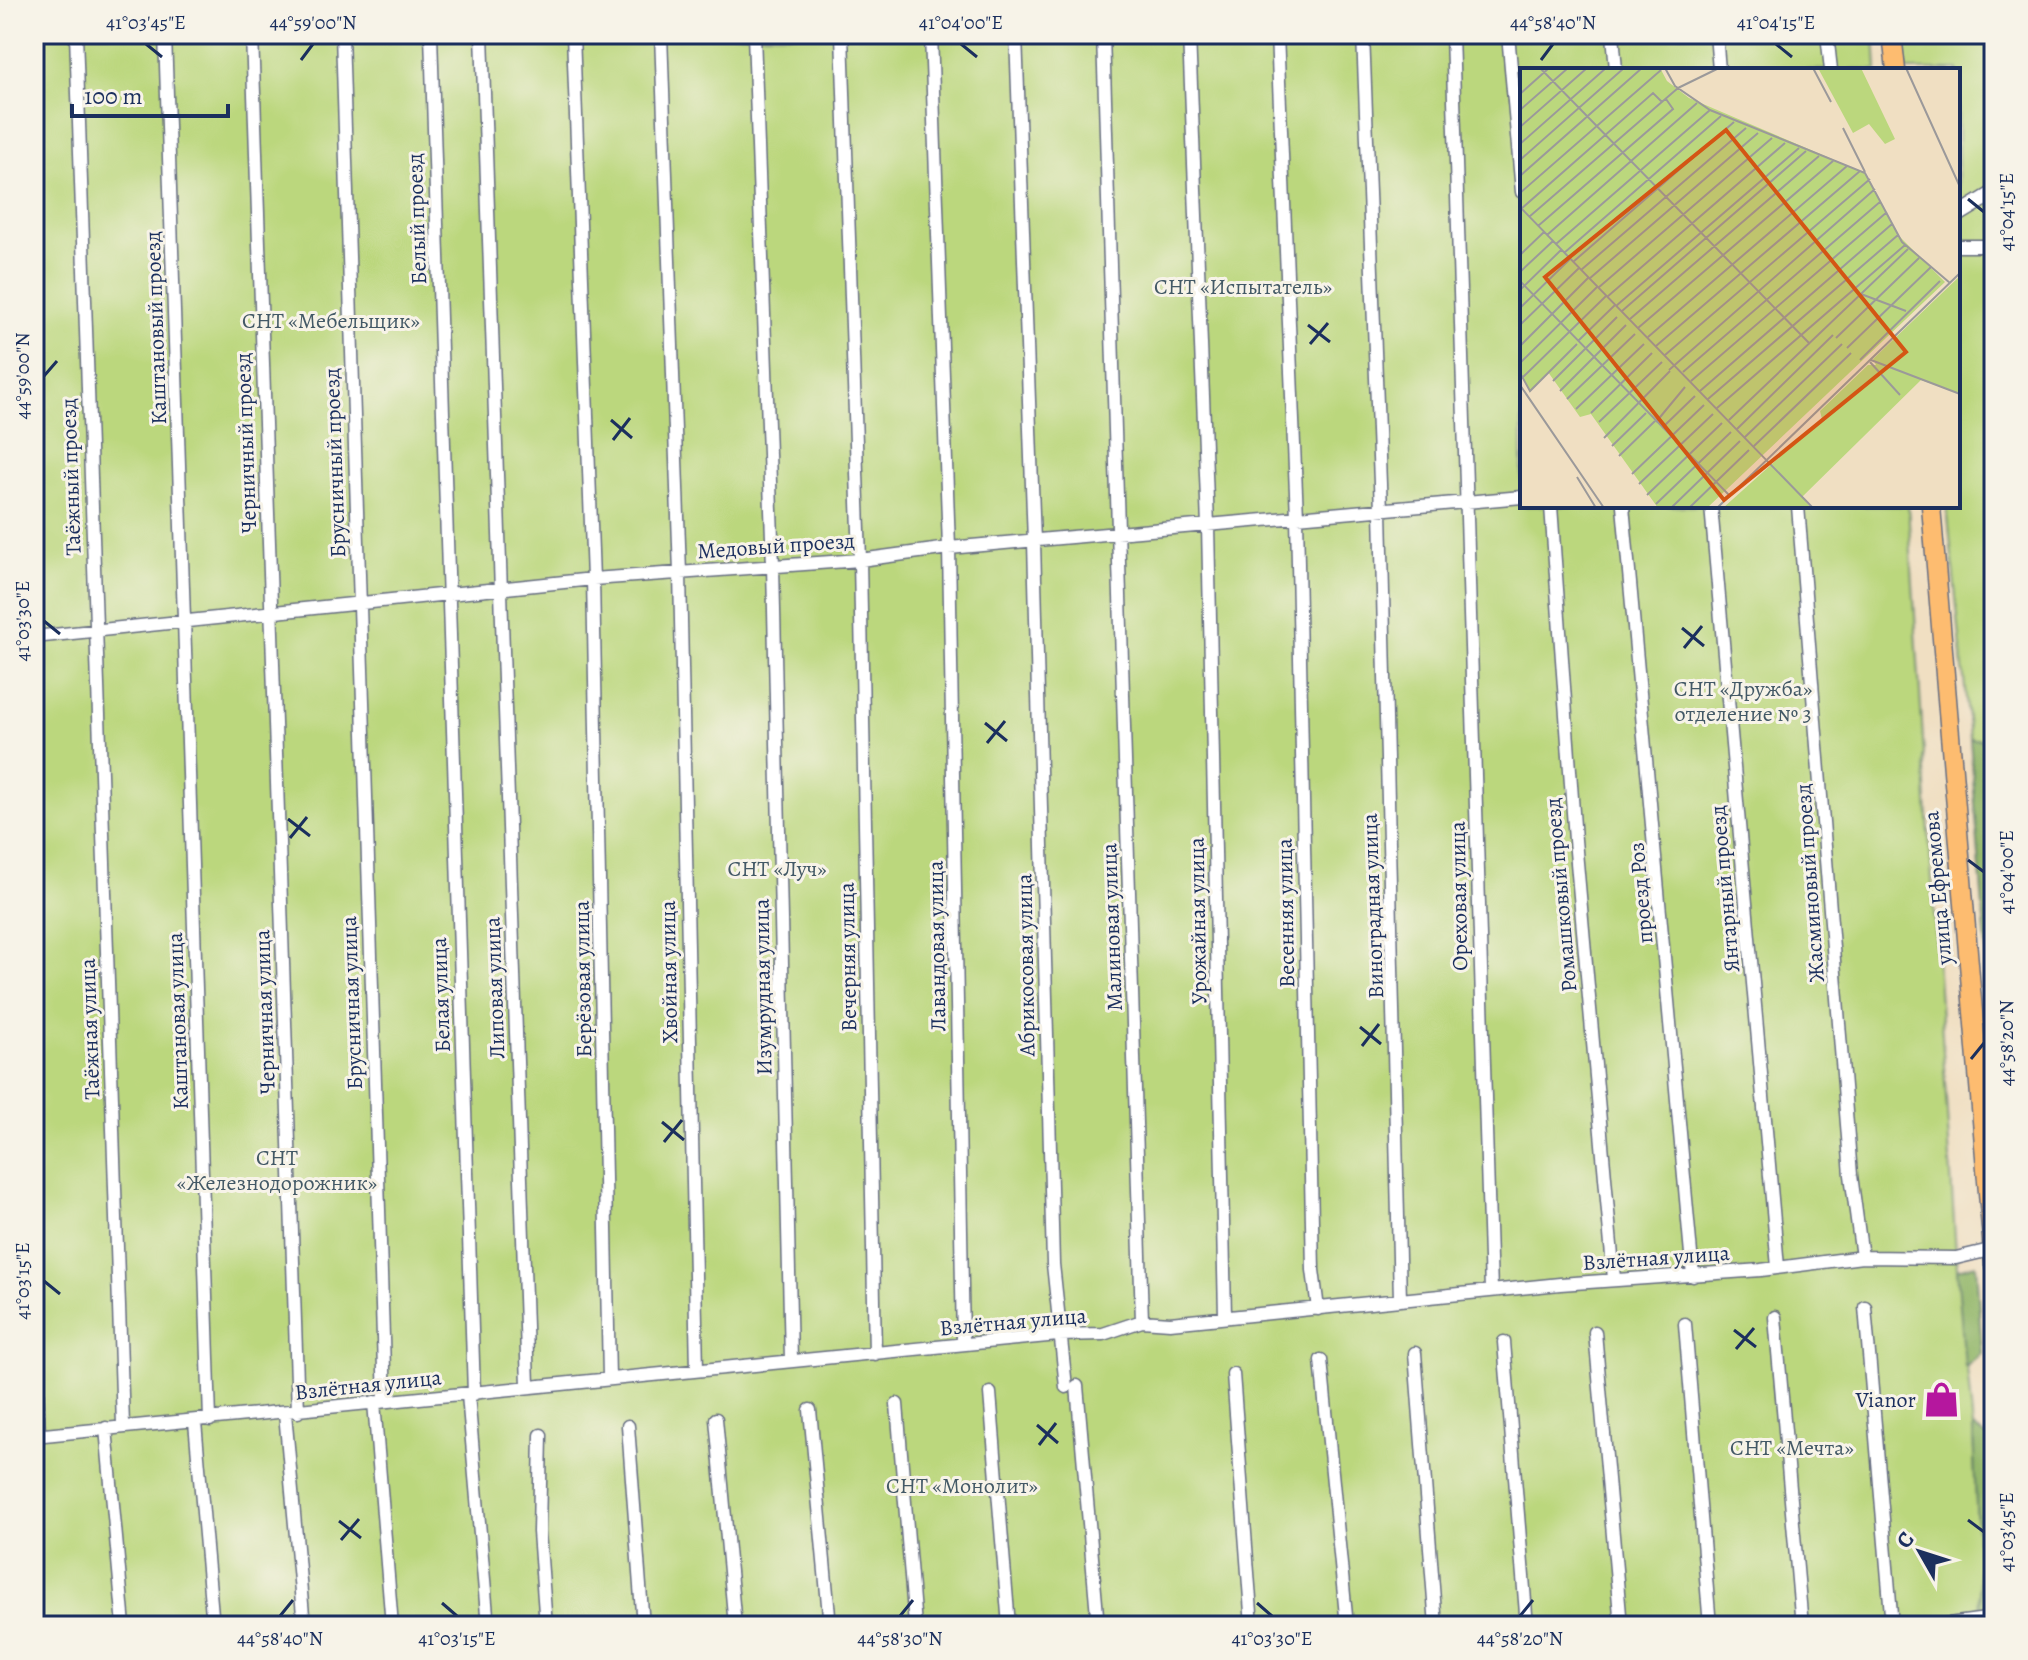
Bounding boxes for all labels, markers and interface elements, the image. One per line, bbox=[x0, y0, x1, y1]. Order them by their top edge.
text: 41°03'45"E bbox=[106, 9, 186, 36]
text: 44°59'00"N bbox=[269, 9, 357, 36]
text: 41°04'00"E bbox=[919, 9, 1003, 36]
text: 44°58'40"N bbox=[1510, 9, 1596, 36]
text: 41°04'15"E bbox=[1737, 9, 1815, 36]
scale bar bbox=[72, 68, 228, 118]
inset map bbox=[1520, 68, 1960, 508]
text: 100 m bbox=[84, 80, 143, 112]
street label: Белый проезд bbox=[400, 153, 434, 285]
text: 41°04'15"E bbox=[1993, 173, 2020, 251]
street label: Каштановый проезд bbox=[138, 230, 174, 425]
park label: СНТ «Испытатель» bbox=[1154, 272, 1332, 302]
park label: СНТ «Мебельщик» bbox=[242, 306, 420, 336]
text: 44°59'00"N bbox=[9, 332, 36, 420]
street label: Черничный проезд bbox=[228, 352, 264, 534]
street label: Брусничный проезд bbox=[317, 367, 353, 558]
street label: Таёжный проезд bbox=[53, 398, 89, 556]
street label: Медовый проезд bbox=[696, 526, 856, 566]
text: 41°03'30"E bbox=[9, 580, 36, 662]
park label: СНТ «Дружба» отделение № 3 bbox=[1674, 674, 1812, 729]
street label: Жасминовый проезд bbox=[1788, 782, 1832, 983]
street label: Ромашковый проезд bbox=[1538, 796, 1584, 993]
street label: Янтарный проезд bbox=[1703, 804, 1747, 974]
street label: улица Ефремова bbox=[1916, 809, 1960, 967]
street label: Виноградная улица bbox=[1355, 812, 1391, 999]
street label: Ореховая улица bbox=[1443, 820, 1475, 971]
text: 41°04'00"E bbox=[1993, 830, 2020, 914]
street label: Урожайная улица bbox=[1182, 836, 1214, 1005]
street label: Весенняя улица bbox=[1270, 837, 1302, 988]
street label: проезд Роз bbox=[1622, 841, 1660, 945]
street label: Малиновая улица bbox=[1094, 842, 1130, 1011]
park label: СНТ «Луч» bbox=[727, 854, 827, 884]
street label: Лавандовая улица bbox=[920, 859, 953, 1032]
street label: Абрикосовая улица bbox=[1009, 872, 1043, 1058]
street label: Вечерняя улица bbox=[832, 881, 864, 1032]
street label: Изумрудная улица bbox=[746, 897, 780, 1076]
street label: Берёзовая улица bbox=[567, 899, 599, 1058]
street label: Хвойная улица bbox=[653, 899, 685, 1044]
street label: Брусничная улица bbox=[334, 915, 370, 1090]
street label: Липовая улица bbox=[477, 915, 512, 1060]
street label: Черничная улица bbox=[247, 928, 283, 1095]
street label: Каштановая улица bbox=[160, 931, 196, 1110]
street label: Белая улица bbox=[424, 936, 458, 1053]
street label: Таёжная улица bbox=[73, 957, 107, 1100]
text: 44°58'20"N bbox=[1993, 1000, 2020, 1086]
park label: СНТ «Железнодорожник» bbox=[177, 1143, 377, 1198]
street label: Взлётная улица bbox=[1581, 1238, 1731, 1278]
text: 41°03'15"E bbox=[9, 1242, 36, 1320]
street label: Взлётная улица bbox=[938, 1301, 1089, 1343]
street label: Взлётная улица bbox=[293, 1362, 444, 1408]
shop icon: Vianor bbox=[1923, 1380, 1961, 1418]
place label: Vianor bbox=[1855, 1385, 1916, 1415]
park label: СНТ «Мечта» bbox=[1730, 1433, 1854, 1463]
park label: СНТ «Монолит» bbox=[886, 1471, 1038, 1501]
text: 41°03'45"E bbox=[1993, 1492, 2020, 1572]
north arrow bbox=[1880, 1512, 1960, 1592]
text: С bbox=[1889, 1525, 1921, 1555]
text: 44°58'40"N bbox=[237, 1625, 323, 1652]
text: 41°03'15"E bbox=[418, 1625, 496, 1652]
text: 44°58'30"N bbox=[857, 1625, 943, 1652]
text: 41°03'30"E bbox=[1231, 1625, 1313, 1652]
text: 44°58'20"N bbox=[1477, 1625, 1563, 1652]

